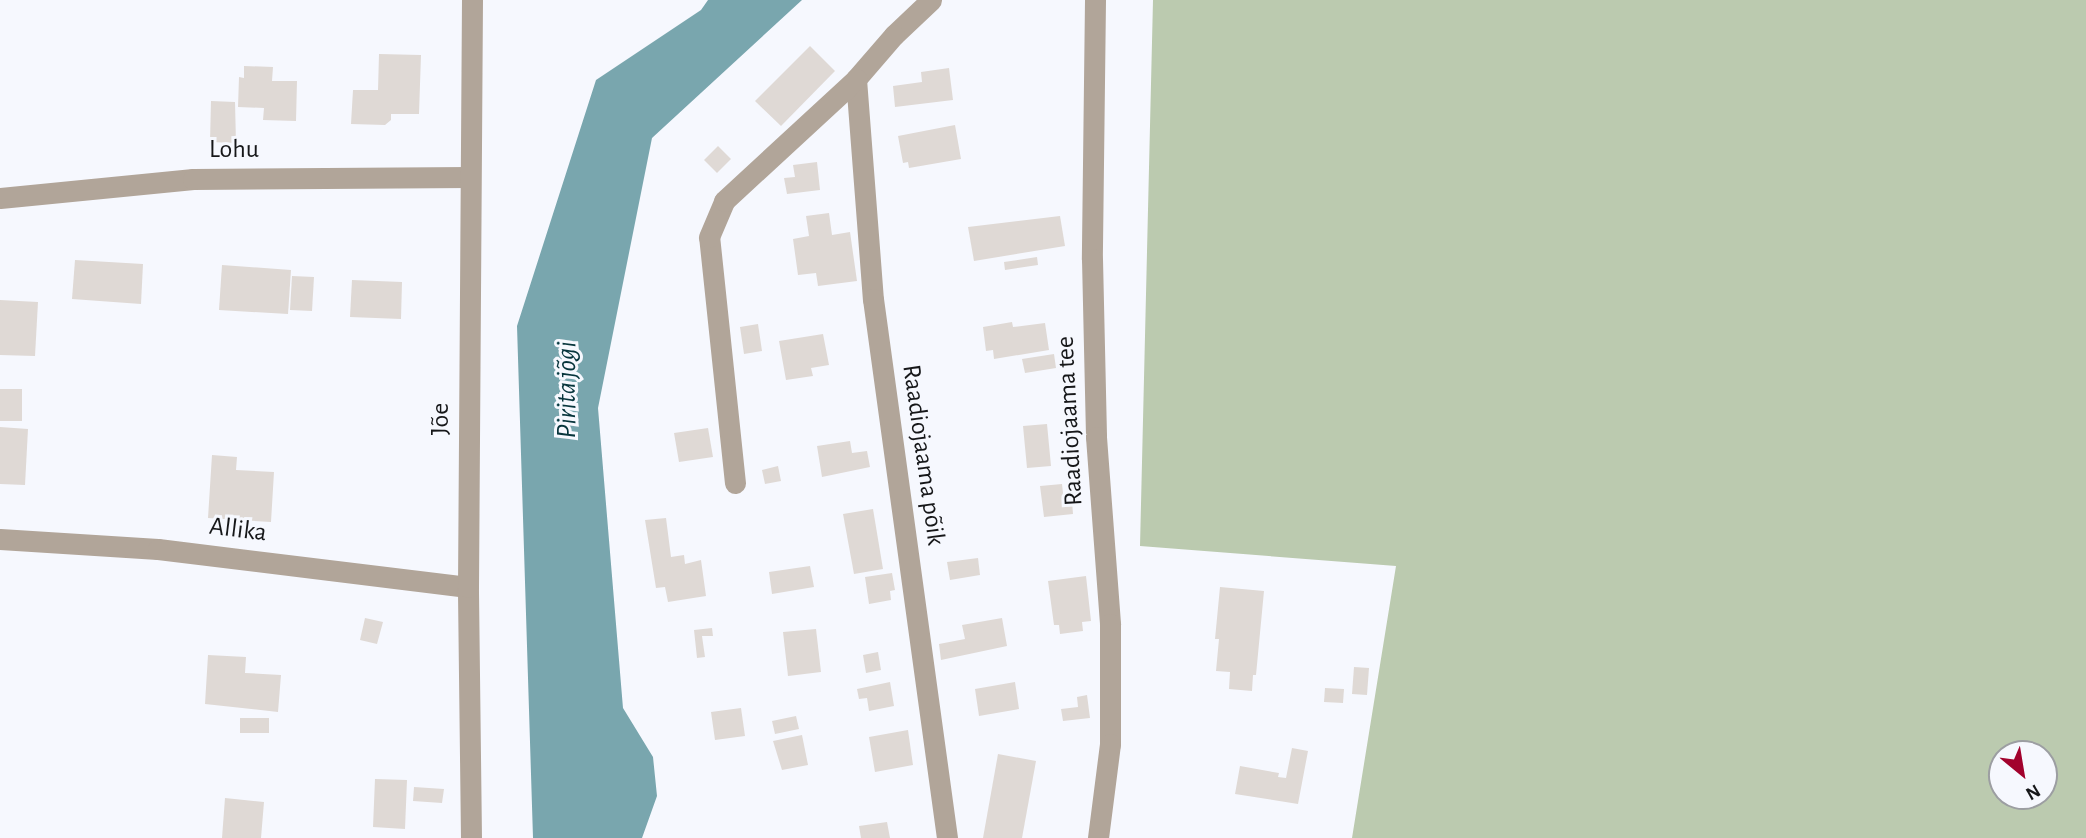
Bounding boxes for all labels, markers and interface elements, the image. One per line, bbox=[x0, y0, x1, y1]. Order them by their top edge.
street label: Lohu bbox=[209, 134, 259, 166]
street label: Raadiojaama tee bbox=[1050, 335, 1090, 507]
water label: Pirita jõgi bbox=[550, 341, 584, 439]
street label: Raadiojaama põik bbox=[895, 363, 951, 547]
street label: Jõe bbox=[425, 403, 457, 435]
street label: Allika bbox=[208, 511, 268, 549]
north arrow bbox=[1988, 740, 2058, 810]
text: N bbox=[2022, 780, 2043, 803]

